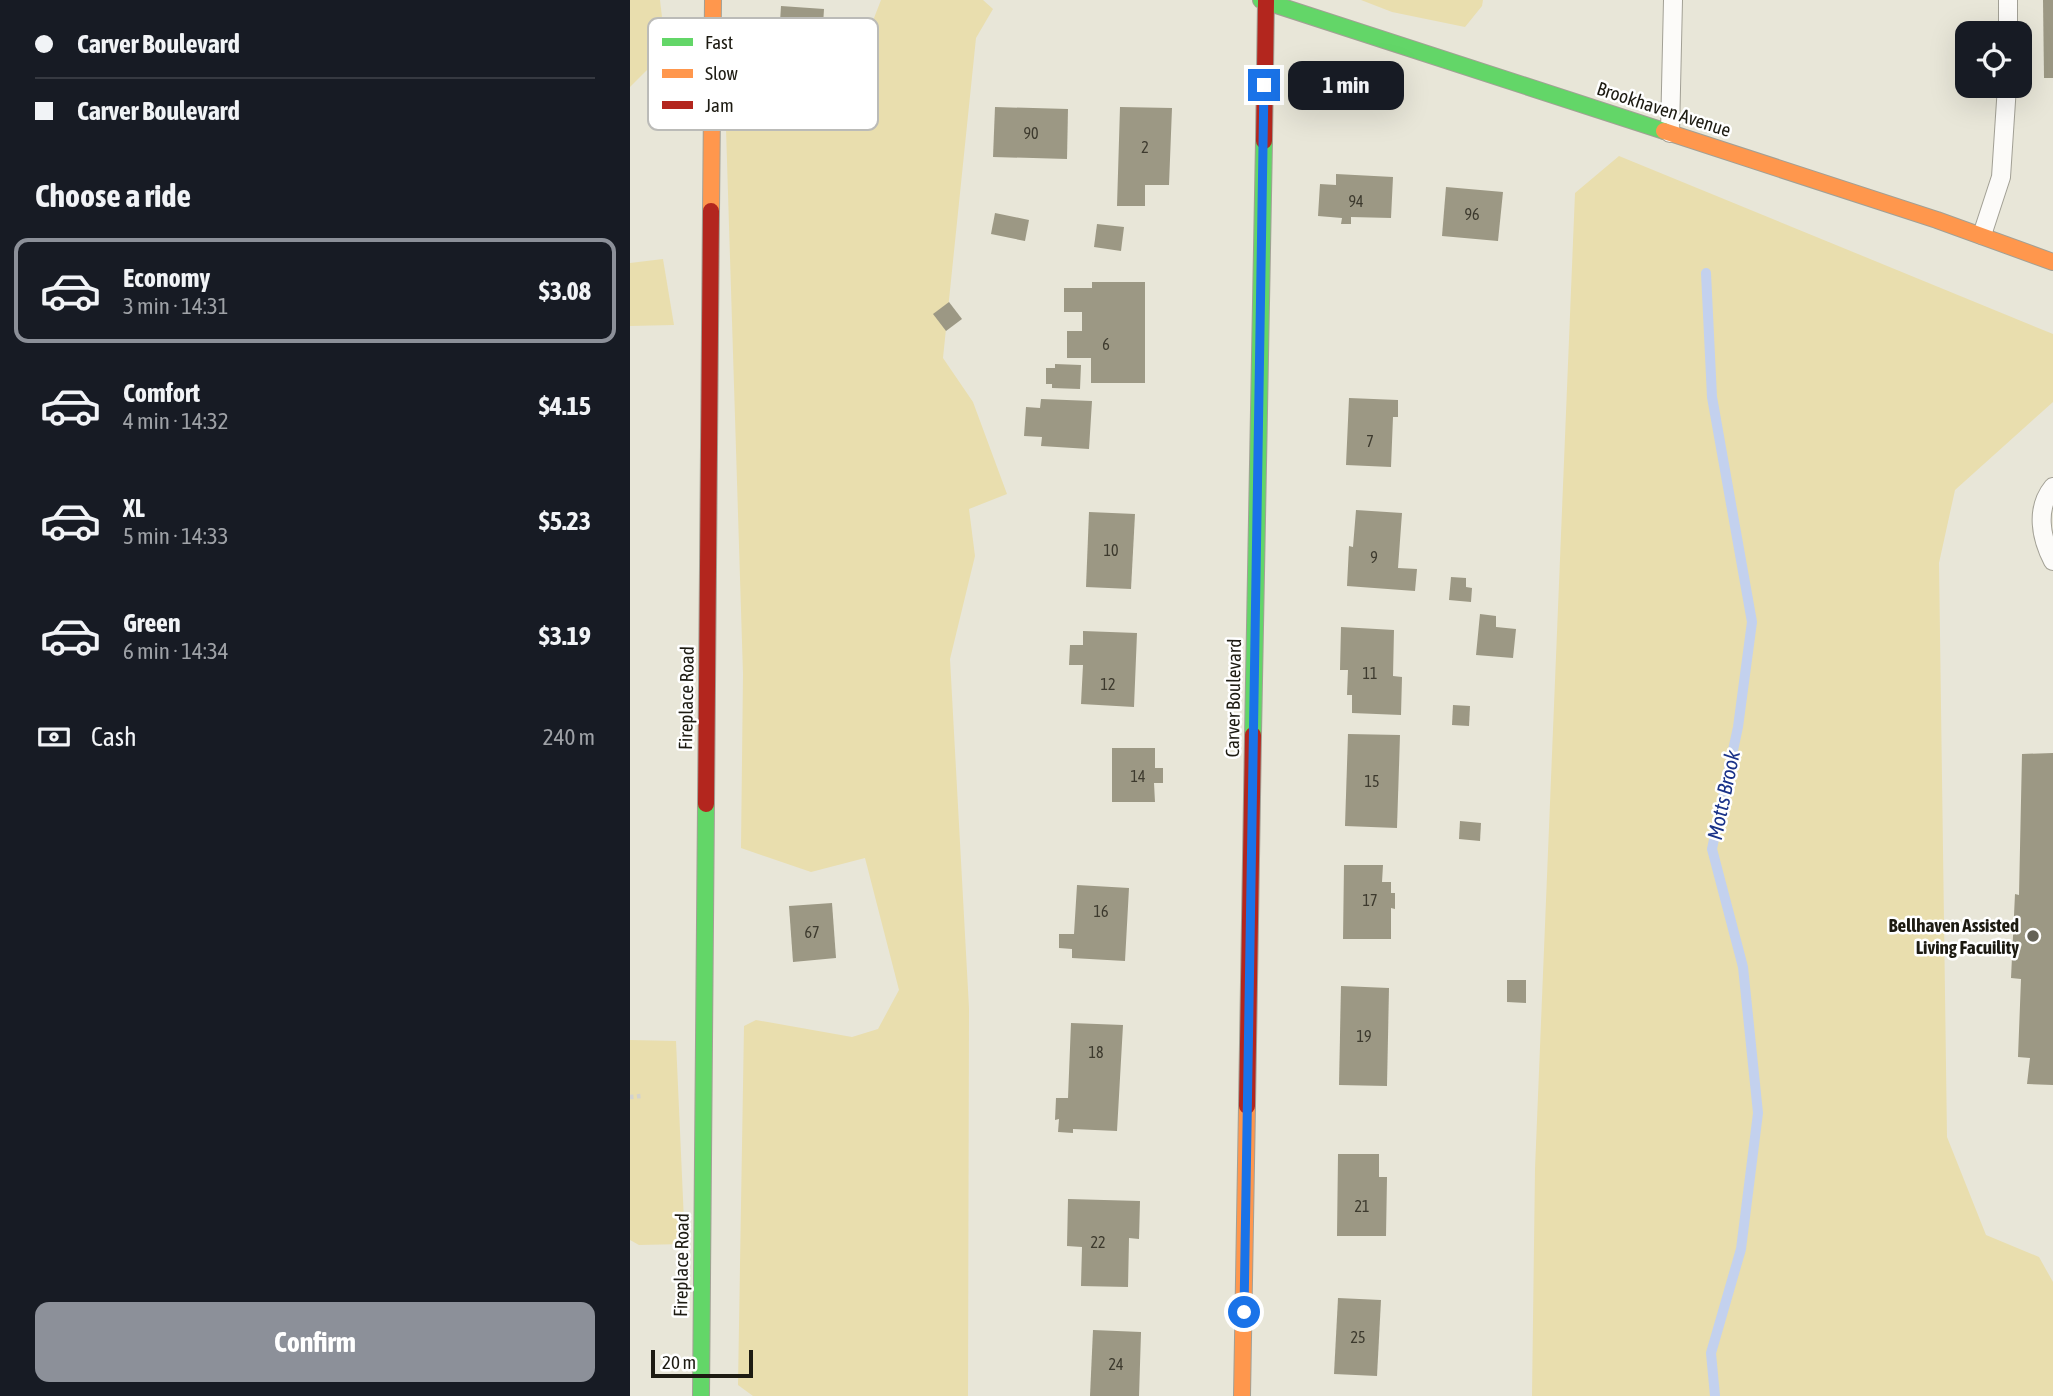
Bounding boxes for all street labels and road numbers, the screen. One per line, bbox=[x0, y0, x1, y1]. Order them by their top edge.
street label: Brookhaven Avenue bbox=[1594, 77, 1734, 141]
street label: Carver Boulevard bbox=[1221, 638, 1245, 758]
street label: Fireplace Road bbox=[674, 646, 698, 750]
street label: Fireplace Road bbox=[669, 1213, 693, 1317]

